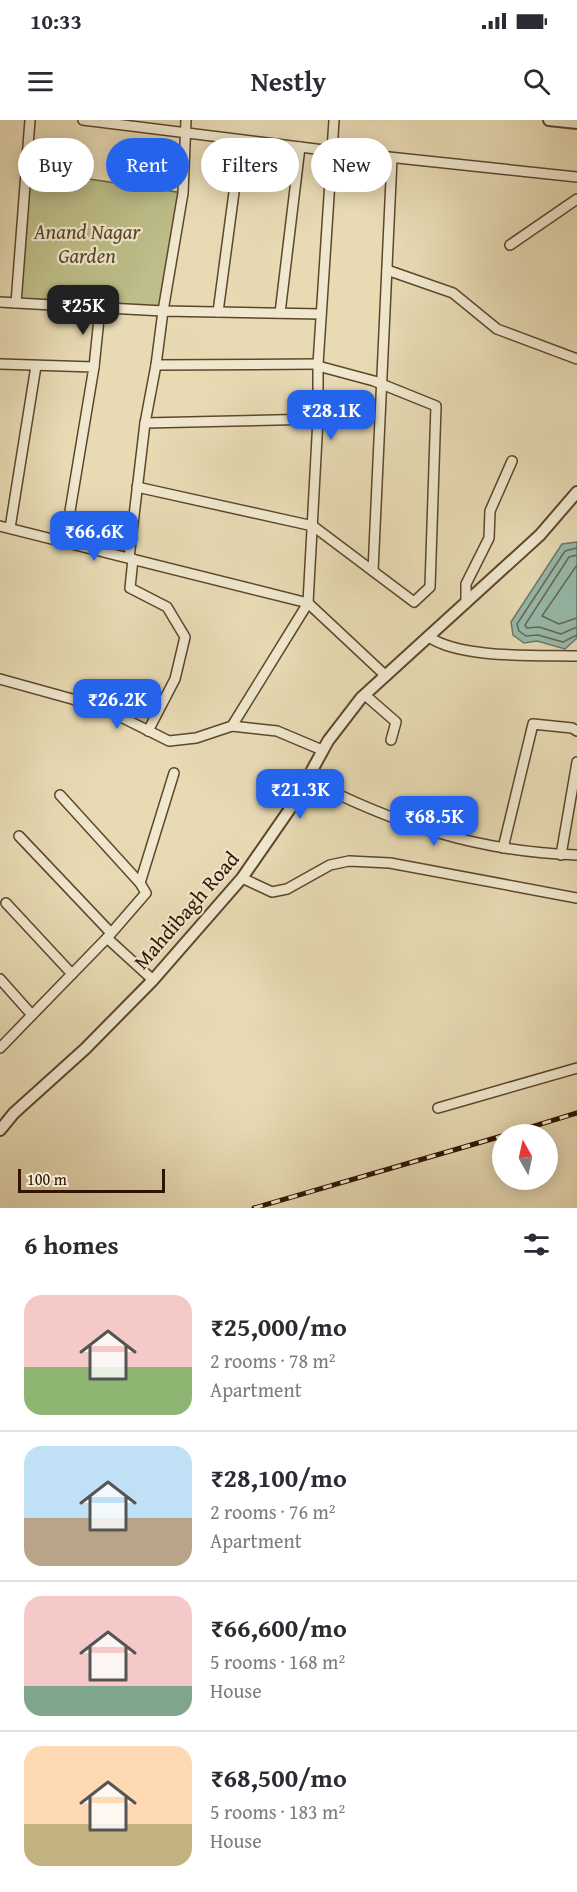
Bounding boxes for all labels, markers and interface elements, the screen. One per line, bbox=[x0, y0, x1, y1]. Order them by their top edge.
text: 10:33 bbox=[30, 5, 82, 37]
text: Nestly bbox=[251, 61, 326, 101]
icon: menu bbox=[24, 65, 57, 98]
icon: search bbox=[520, 65, 553, 98]
chip: Buy bbox=[18, 138, 94, 192]
chip: Rent bbox=[106, 138, 189, 192]
chip: Filters bbox=[201, 138, 299, 192]
chip: New bbox=[311, 138, 392, 192]
park label: Anand Nagar Garden bbox=[33, 216, 141, 271]
pin: ₹25K bbox=[47, 285, 119, 336]
text: ₹25K bbox=[61, 290, 105, 319]
pin: ₹28.1K bbox=[282, 390, 380, 441]
text: ₹28.1K bbox=[301, 395, 361, 424]
pin: ₹66.6K bbox=[45, 511, 143, 562]
text: ₹66.6K bbox=[64, 516, 124, 545]
pin: ₹26.2K bbox=[68, 679, 166, 730]
text: ₹26.2K bbox=[87, 684, 147, 713]
pin: ₹21.3K bbox=[251, 769, 349, 820]
text: ₹21.3K bbox=[270, 774, 330, 803]
pin: ₹68.5K bbox=[385, 796, 483, 847]
text: ₹68.5K bbox=[404, 801, 464, 830]
street label: Mahdibagh Road bbox=[126, 844, 247, 976]
north arrow bbox=[492, 1124, 558, 1190]
map controls bbox=[492, 1124, 558, 1190]
scale bar bbox=[18, 1166, 165, 1194]
text: 100 m bbox=[27, 1167, 67, 1191]
text: 6 homes bbox=[24, 1225, 119, 1264]
icon: filters bbox=[520, 1228, 553, 1261]
text: ₹25,000/mo bbox=[210, 1307, 347, 1346]
icon: home bbox=[72, 1319, 144, 1391]
text: 2 rooms · 78 m² bbox=[210, 1346, 336, 1375]
text: Apartment bbox=[210, 1375, 302, 1404]
text: ₹28,100/mo bbox=[210, 1458, 347, 1497]
icon: home bbox=[72, 1470, 144, 1542]
text: 2 rooms · 76 m² bbox=[210, 1497, 336, 1526]
text: Apartment bbox=[210, 1526, 302, 1555]
text: ₹66,600/mo bbox=[210, 1608, 347, 1647]
icon: home bbox=[72, 1620, 144, 1692]
text: 5 rooms · 168 m² bbox=[210, 1647, 345, 1676]
text: House bbox=[210, 1676, 262, 1705]
text: ₹68,500/mo bbox=[210, 1758, 347, 1797]
icon: home bbox=[72, 1770, 144, 1842]
text: 5 rooms · 183 m² bbox=[210, 1797, 345, 1826]
text: House bbox=[210, 1826, 262, 1855]

